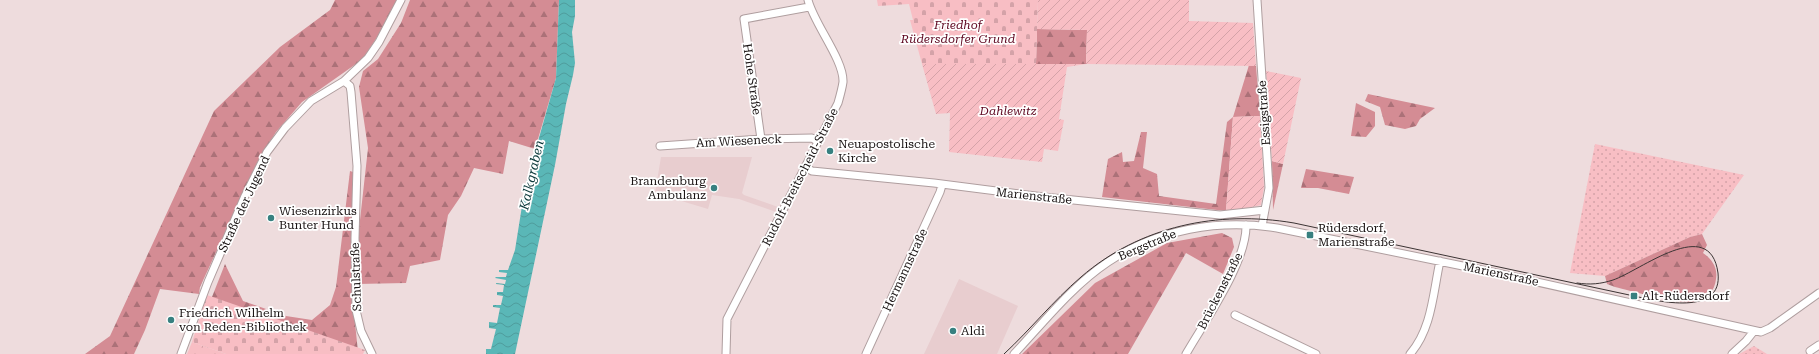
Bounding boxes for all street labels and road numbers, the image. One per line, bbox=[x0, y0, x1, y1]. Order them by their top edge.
street label: Hohe Straße bbox=[740, 42, 764, 116]
street label: Essigstraße bbox=[1255, 80, 1273, 146]
street label: Rudolf-Breitscheid-Straße bbox=[759, 105, 841, 248]
street label: Am Wieseneck bbox=[696, 132, 783, 150]
street label: Straße der Jugend bbox=[215, 153, 273, 255]
street label: Marienstraße bbox=[995, 185, 1073, 207]
street label: Hermannstraße bbox=[880, 226, 931, 314]
street label: Bergstraße bbox=[1116, 226, 1179, 264]
street label: Schulstraße bbox=[348, 242, 364, 312]
street label: Brückenstraße bbox=[1195, 250, 1246, 332]
street label: Marienstraße bbox=[1462, 259, 1540, 289]

